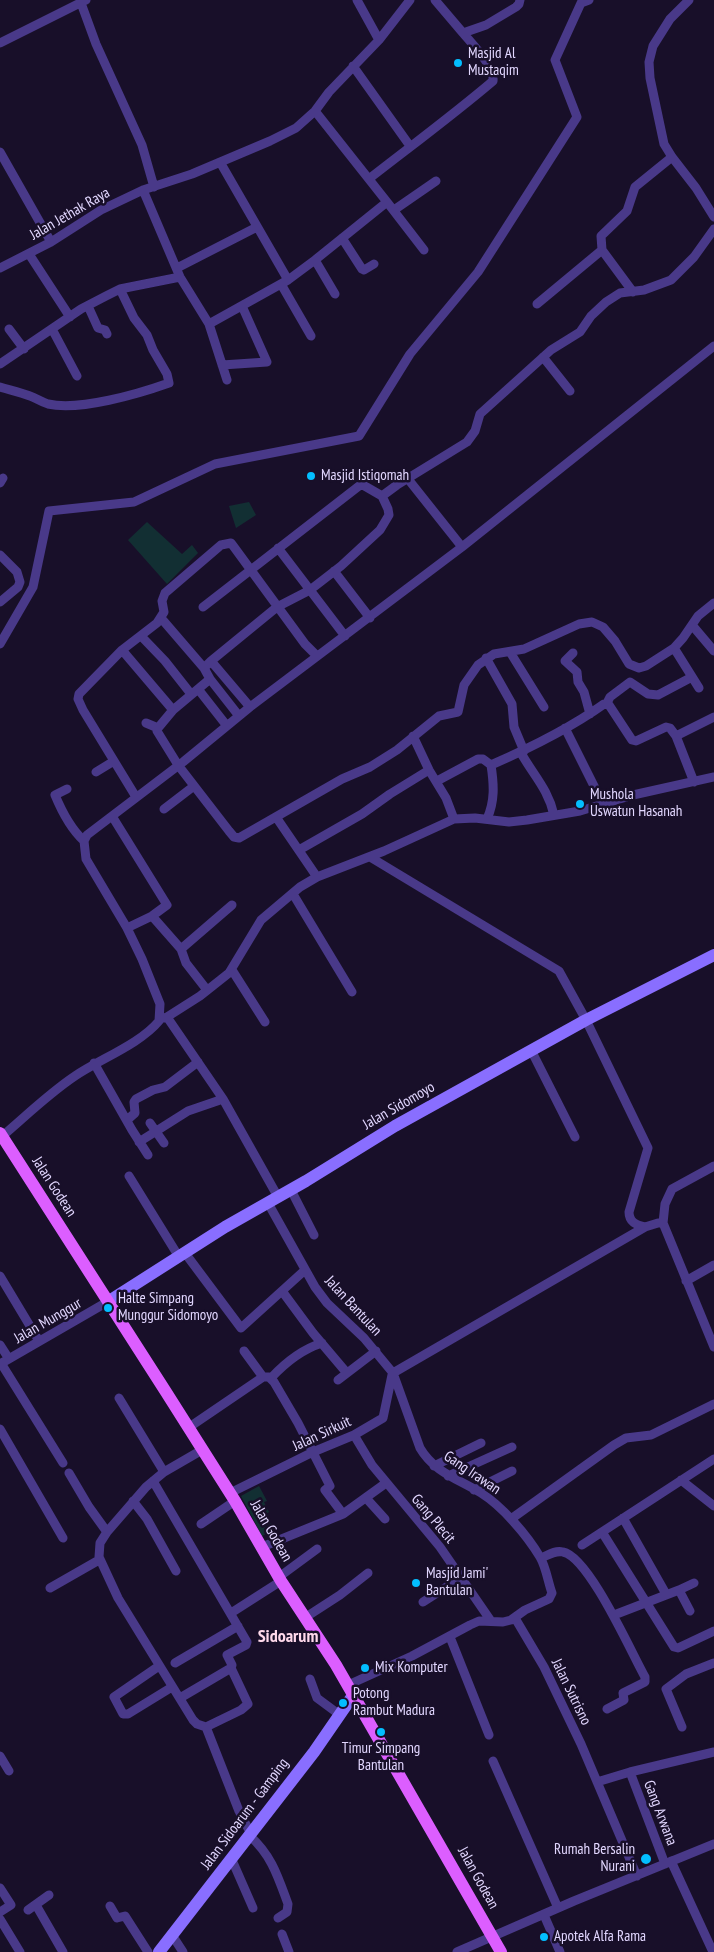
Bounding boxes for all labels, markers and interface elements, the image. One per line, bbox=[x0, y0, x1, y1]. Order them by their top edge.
place label: Masjid Al Mustaqim bbox=[468, 45, 519, 80]
marker: Masjid Al Mustaqim bbox=[452, 57, 464, 69]
street label: Jalan Jethak Raya bbox=[27, 184, 113, 244]
place label: Masjid Istiqomah bbox=[321, 467, 409, 485]
marker: Masjid Istiqomah bbox=[305, 470, 317, 482]
place label: Mushola Uswatun Hasanah bbox=[590, 786, 682, 821]
marker: Mushola Uswatun Hasanah bbox=[574, 798, 586, 810]
street label: Jalan Sidomoyo bbox=[360, 1078, 438, 1134]
street label: Jalan Godean bbox=[28, 1154, 80, 1220]
street label: Jalan Bantulan bbox=[321, 1272, 385, 1340]
place label: Halte Simpang Munggur Sidomoyo bbox=[118, 1290, 218, 1325]
street label: Jalan Munggur bbox=[11, 1294, 85, 1348]
marker: Halte Simpang Munggur Sidomoyo bbox=[102, 1302, 114, 1314]
street label: Jalan Sirkuit bbox=[290, 1413, 354, 1455]
street label: Gang Irawan bbox=[440, 1447, 504, 1499]
street label: Gang Plecit bbox=[407, 1491, 459, 1547]
street label: Jalan Godean bbox=[246, 1497, 296, 1565]
place label: Masjid Jami' Bantulan bbox=[426, 1565, 488, 1600]
marker: Masjid Jami' Bantulan bbox=[410, 1577, 422, 1589]
district label: Sidoarum bbox=[258, 1626, 318, 1648]
street label: Jalan Sutrisno bbox=[547, 1656, 595, 1728]
place label: Mix Komputer bbox=[375, 1659, 448, 1677]
marker: Mix Komputer bbox=[359, 1662, 371, 1674]
place label: Potong Rambut Madura bbox=[353, 1685, 435, 1720]
marker: Potong Rambut Madura bbox=[337, 1697, 349, 1709]
marker: Timur Simpang Bantulan bbox=[375, 1726, 387, 1738]
place label: Timur Simpang Bantulan bbox=[342, 1740, 420, 1775]
street label: Jalan Sidoarum - Gamping bbox=[197, 1755, 293, 1873]
street label: Gang Arwana bbox=[639, 1778, 681, 1848]
place label: Rumah Bersalin Nurani bbox=[554, 1841, 635, 1876]
street label: Jalan Godean bbox=[454, 1844, 502, 1912]
marker: Rumah Bersalin Nurani bbox=[639, 1852, 653, 1866]
place label: Apotek Alfa Rama bbox=[554, 1928, 646, 1946]
marker: Apotek Alfa Rama bbox=[538, 1931, 550, 1943]

